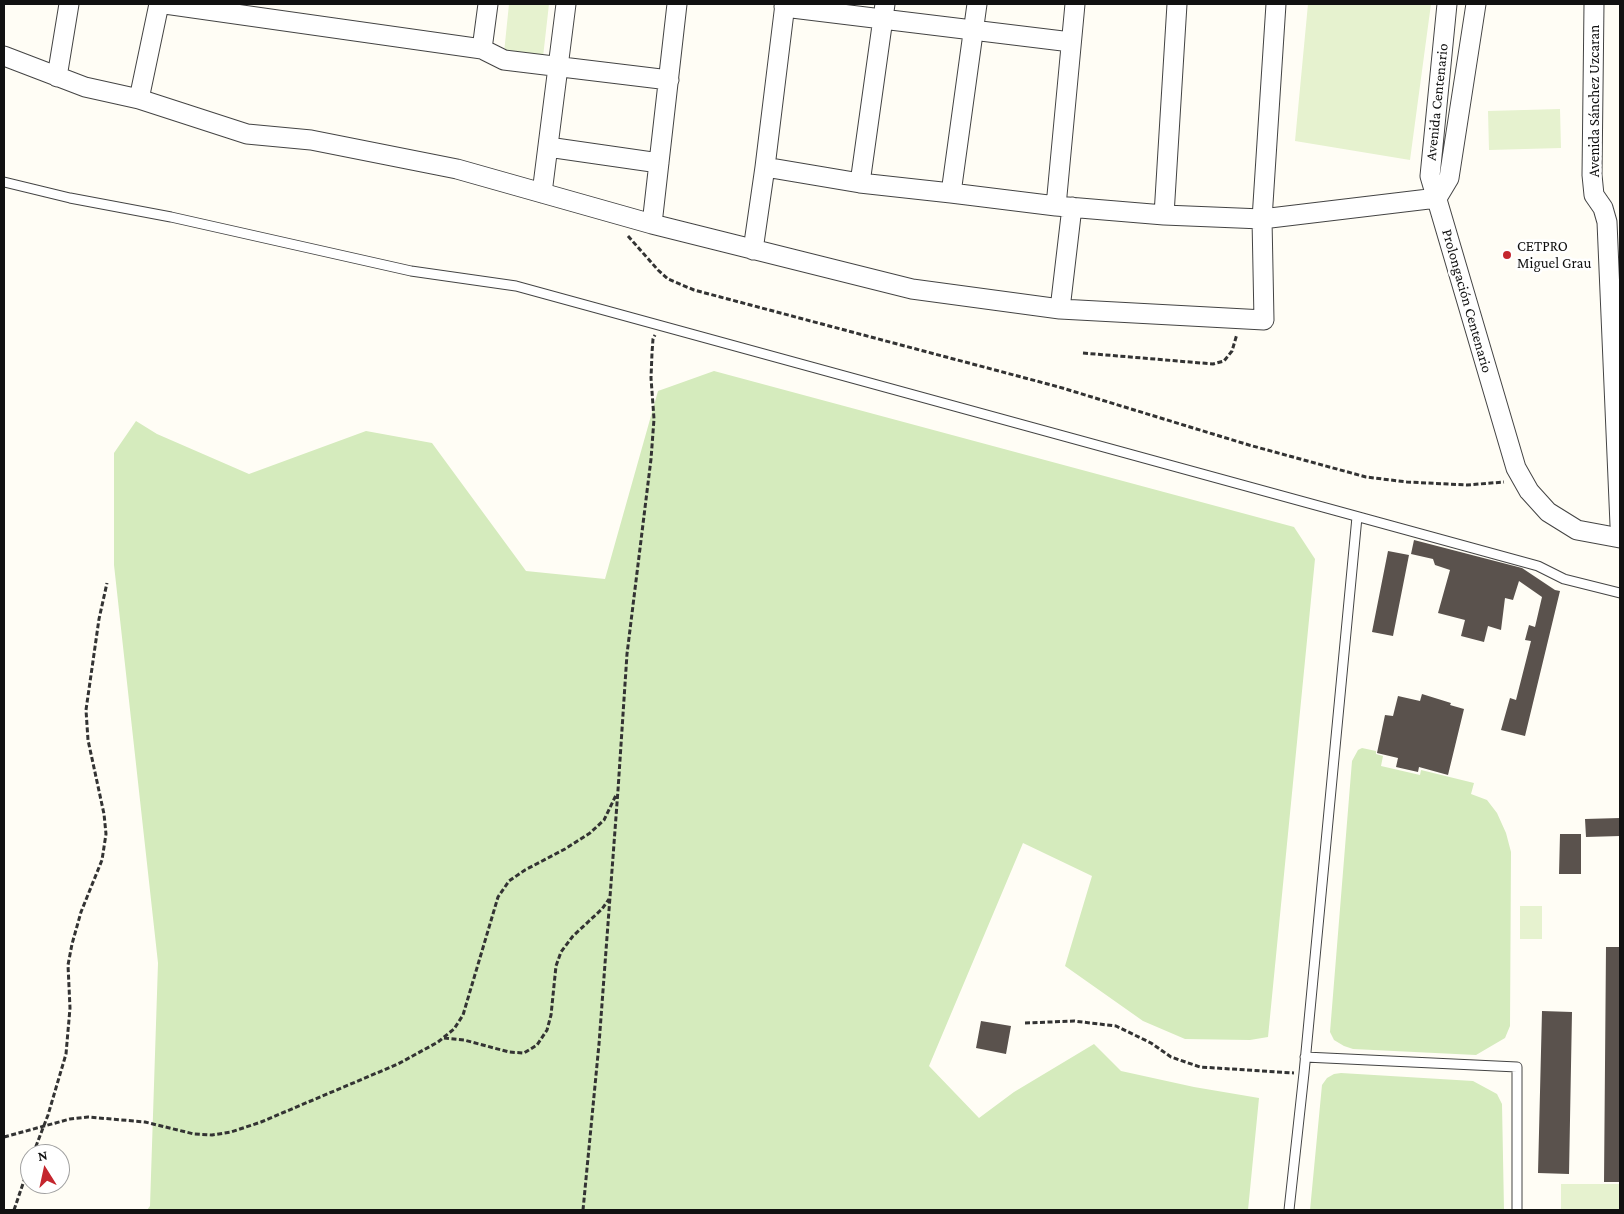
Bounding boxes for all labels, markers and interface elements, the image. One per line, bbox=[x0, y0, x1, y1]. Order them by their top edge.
street label: Avenida Sánchez Uzcaran bbox=[1585, 25, 1603, 177]
street label: Avenida Centenario bbox=[1422, 42, 1452, 162]
street label: Prolongación Centenario bbox=[1438, 227, 1496, 375]
place label: CETPRO Miguel Grau bbox=[1517, 237, 1591, 272]
marker: CETPRO Miguel Grau bbox=[1501, 249, 1513, 261]
north arrow bbox=[20, 1144, 70, 1194]
text: N bbox=[36, 1147, 49, 1164]

